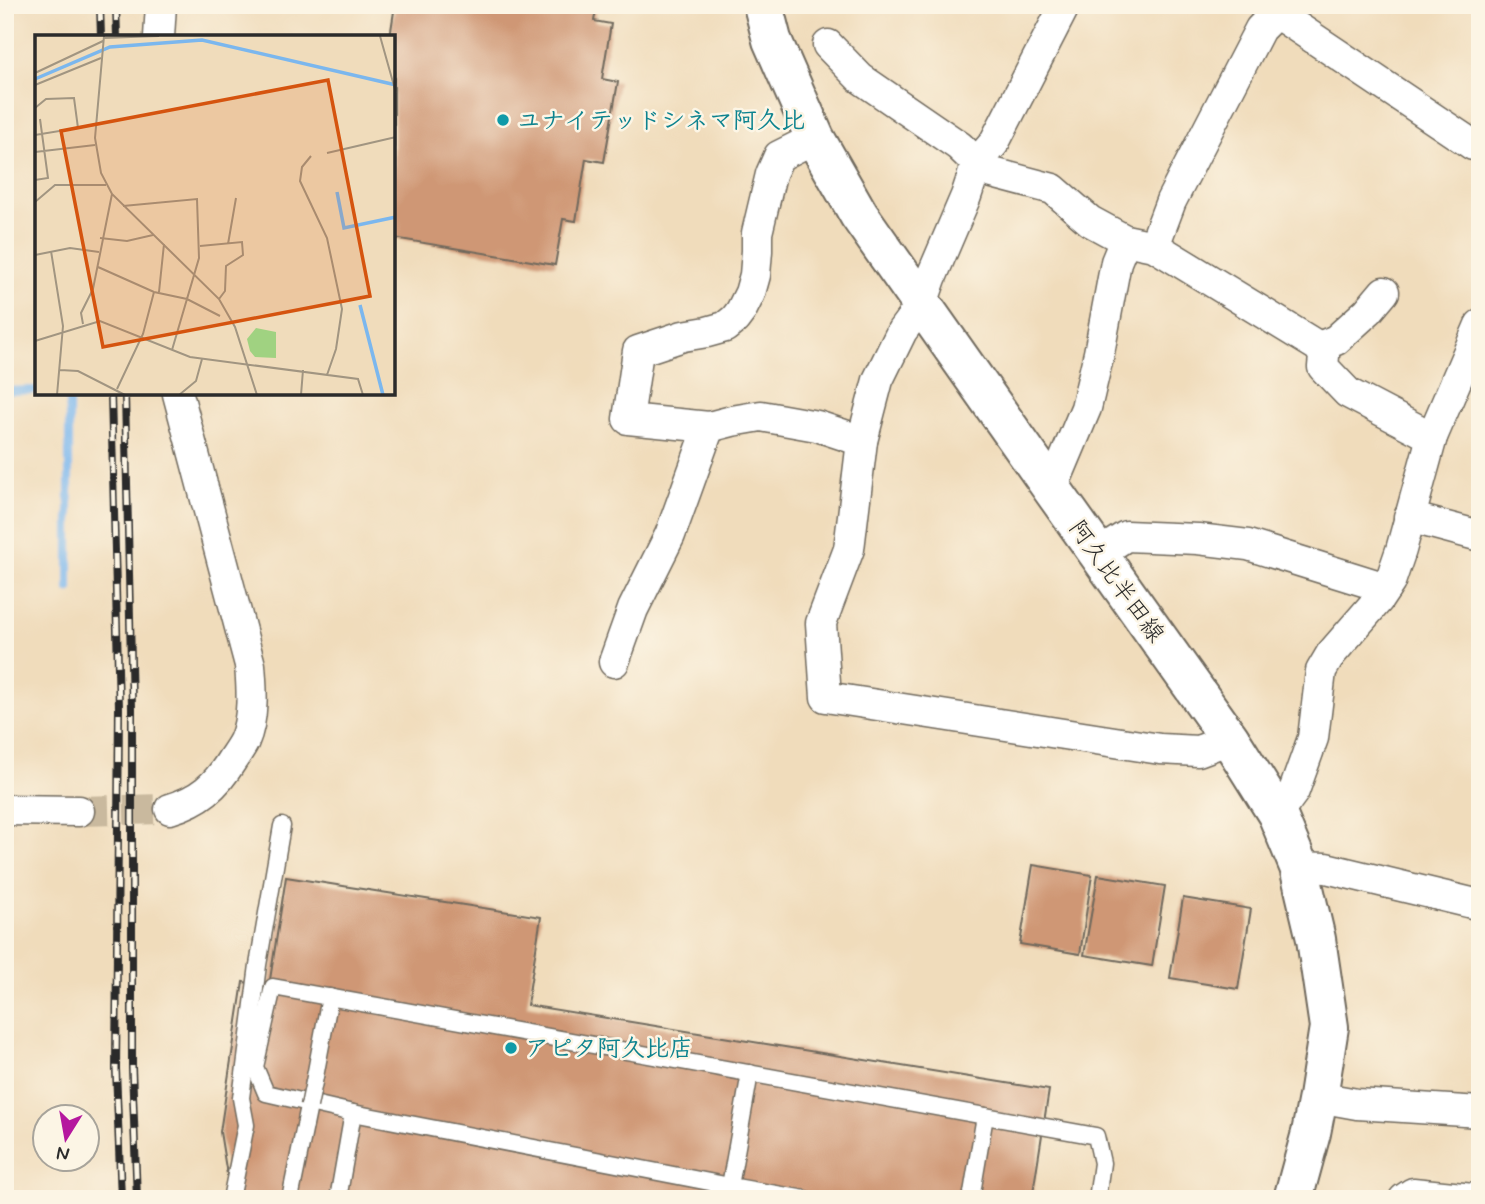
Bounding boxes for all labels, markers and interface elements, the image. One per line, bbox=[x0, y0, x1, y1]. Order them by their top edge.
inset map bbox=[35, 35, 396, 396]
place label: ユナイテッドシネマ阿久比 bbox=[517, 106, 805, 137]
marker: ユナイテッドシネマ阿久比 bbox=[495, 112, 511, 128]
street label: 阿久比半田線 bbox=[1061, 515, 1171, 649]
place label: アピタ阿久比店 bbox=[525, 1034, 693, 1065]
marker: アピタ阿久比店 bbox=[503, 1040, 519, 1056]
north arrow bbox=[32, 1102, 102, 1172]
text: N bbox=[54, 1140, 72, 1167]

